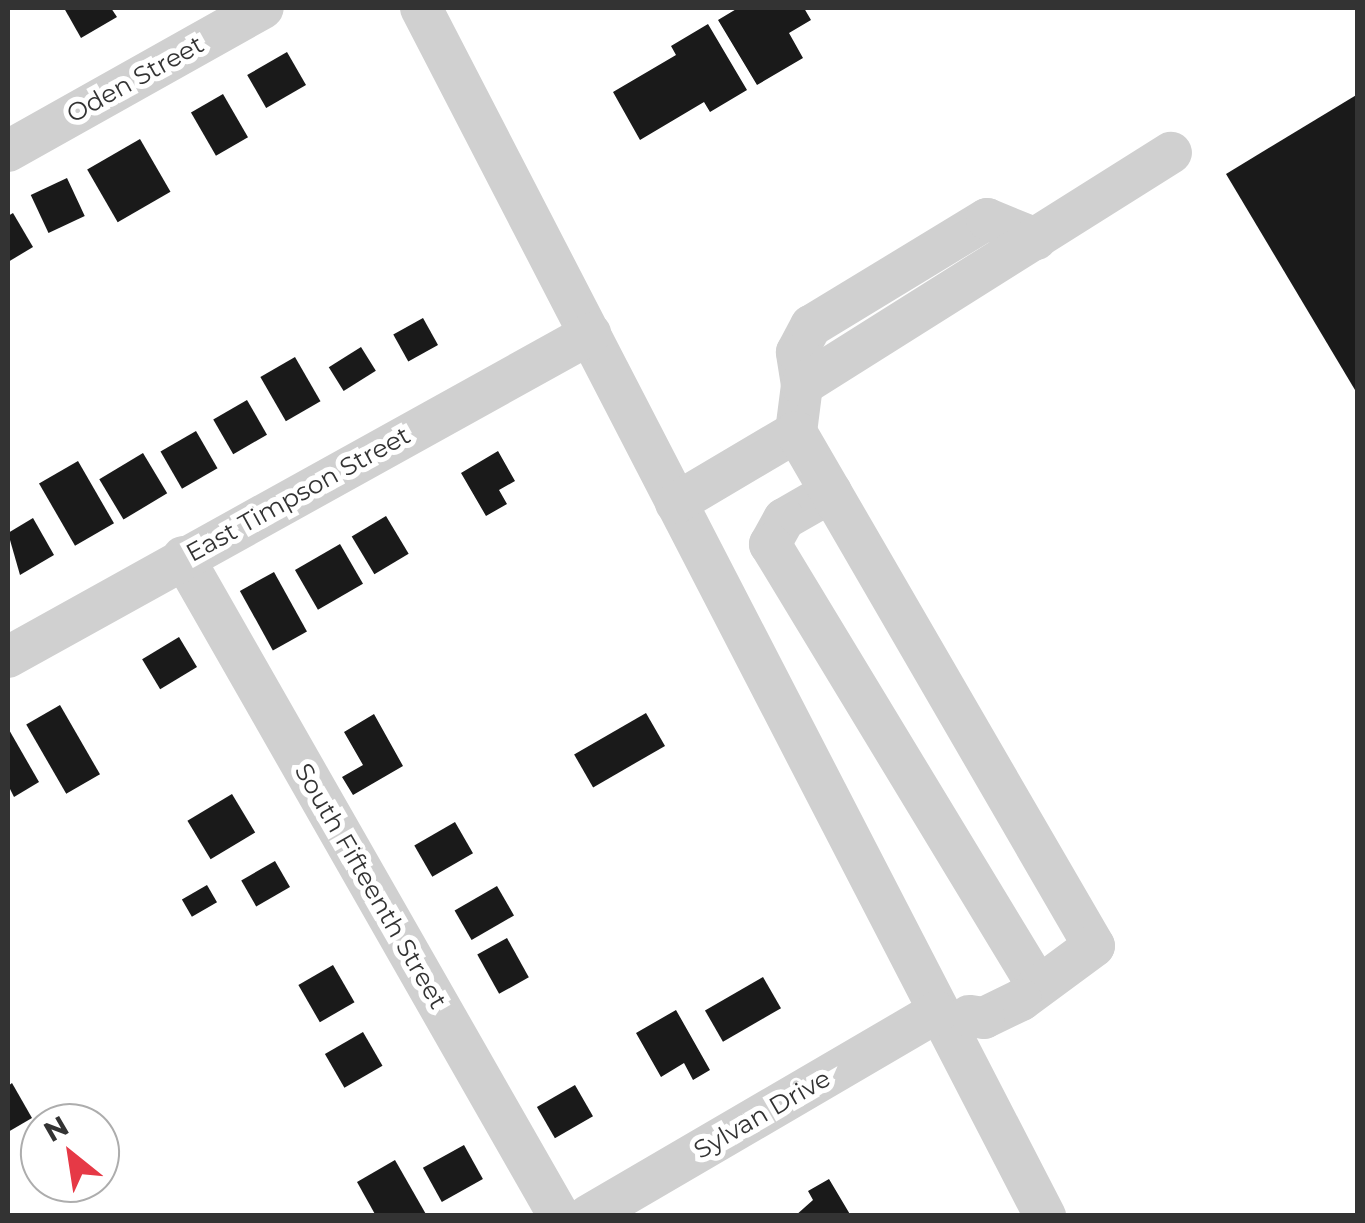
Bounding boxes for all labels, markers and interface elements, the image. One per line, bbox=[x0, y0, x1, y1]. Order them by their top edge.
street label: Oden Street bbox=[61, 29, 209, 129]
street label: East Timpson Street bbox=[181, 420, 415, 568]
street label: South Fifteenth Street bbox=[288, 758, 454, 1014]
street label: Sylvan Drive bbox=[689, 1063, 835, 1165]
north arrow bbox=[20, 1103, 120, 1203]
text: N bbox=[38, 1108, 74, 1149]

